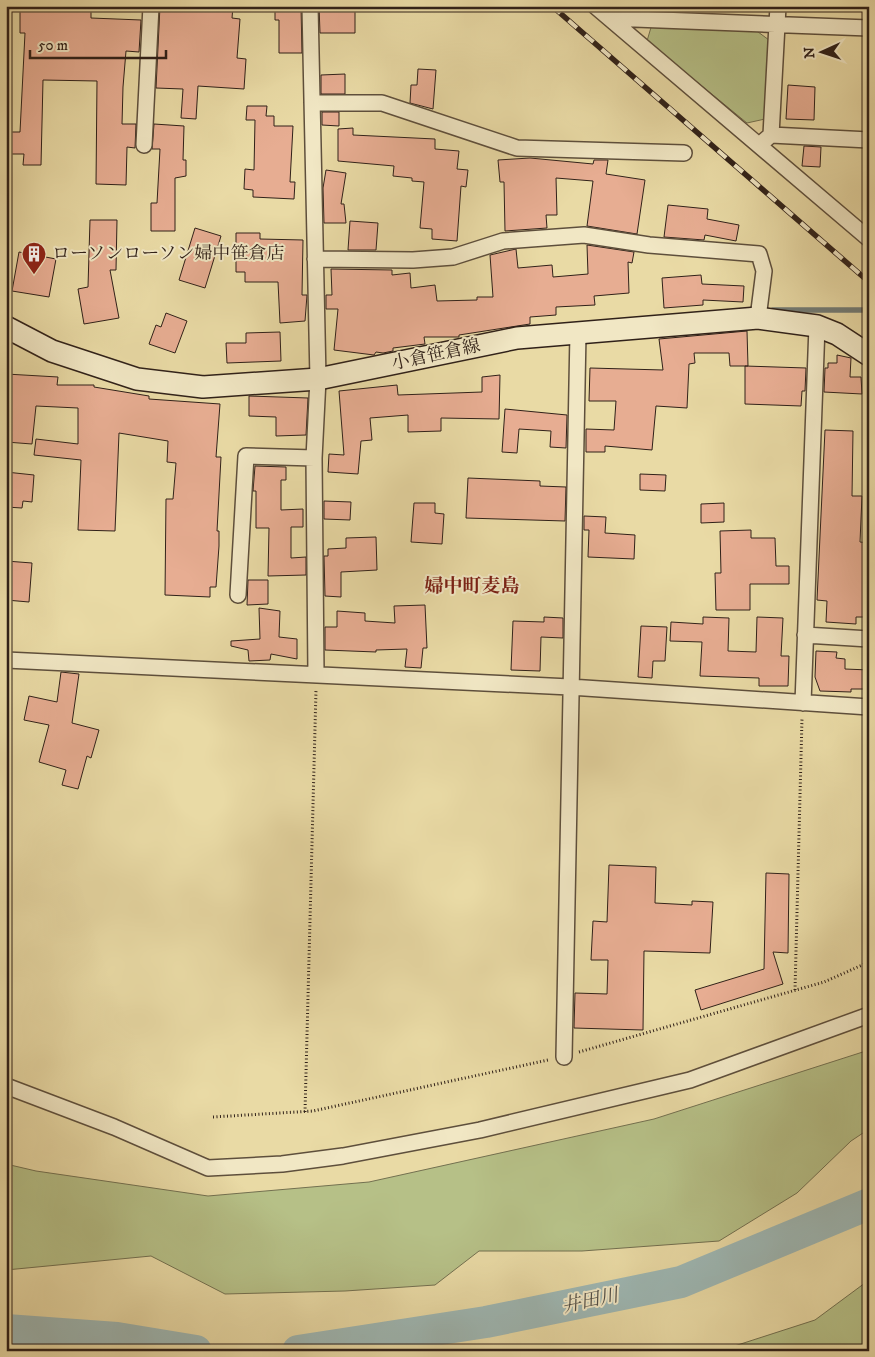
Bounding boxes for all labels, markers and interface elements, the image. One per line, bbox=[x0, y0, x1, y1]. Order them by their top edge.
scale bar bbox=[30, 28, 166, 60]
north arrow bbox=[798, 28, 848, 78]
text: 50 m bbox=[38, 36, 68, 55]
text: N bbox=[801, 46, 819, 59]
building icon: ローソンローソン婦中笹倉店 bbox=[21, 241, 47, 275]
place label: ローソンローソン婦中笹倉店 bbox=[52, 243, 285, 265]
street label: 小倉笹倉線 bbox=[390, 335, 482, 375]
district label: 婦中町麦島 bbox=[424, 575, 520, 598]
water label: 井田川 bbox=[560, 1283, 622, 1318]

